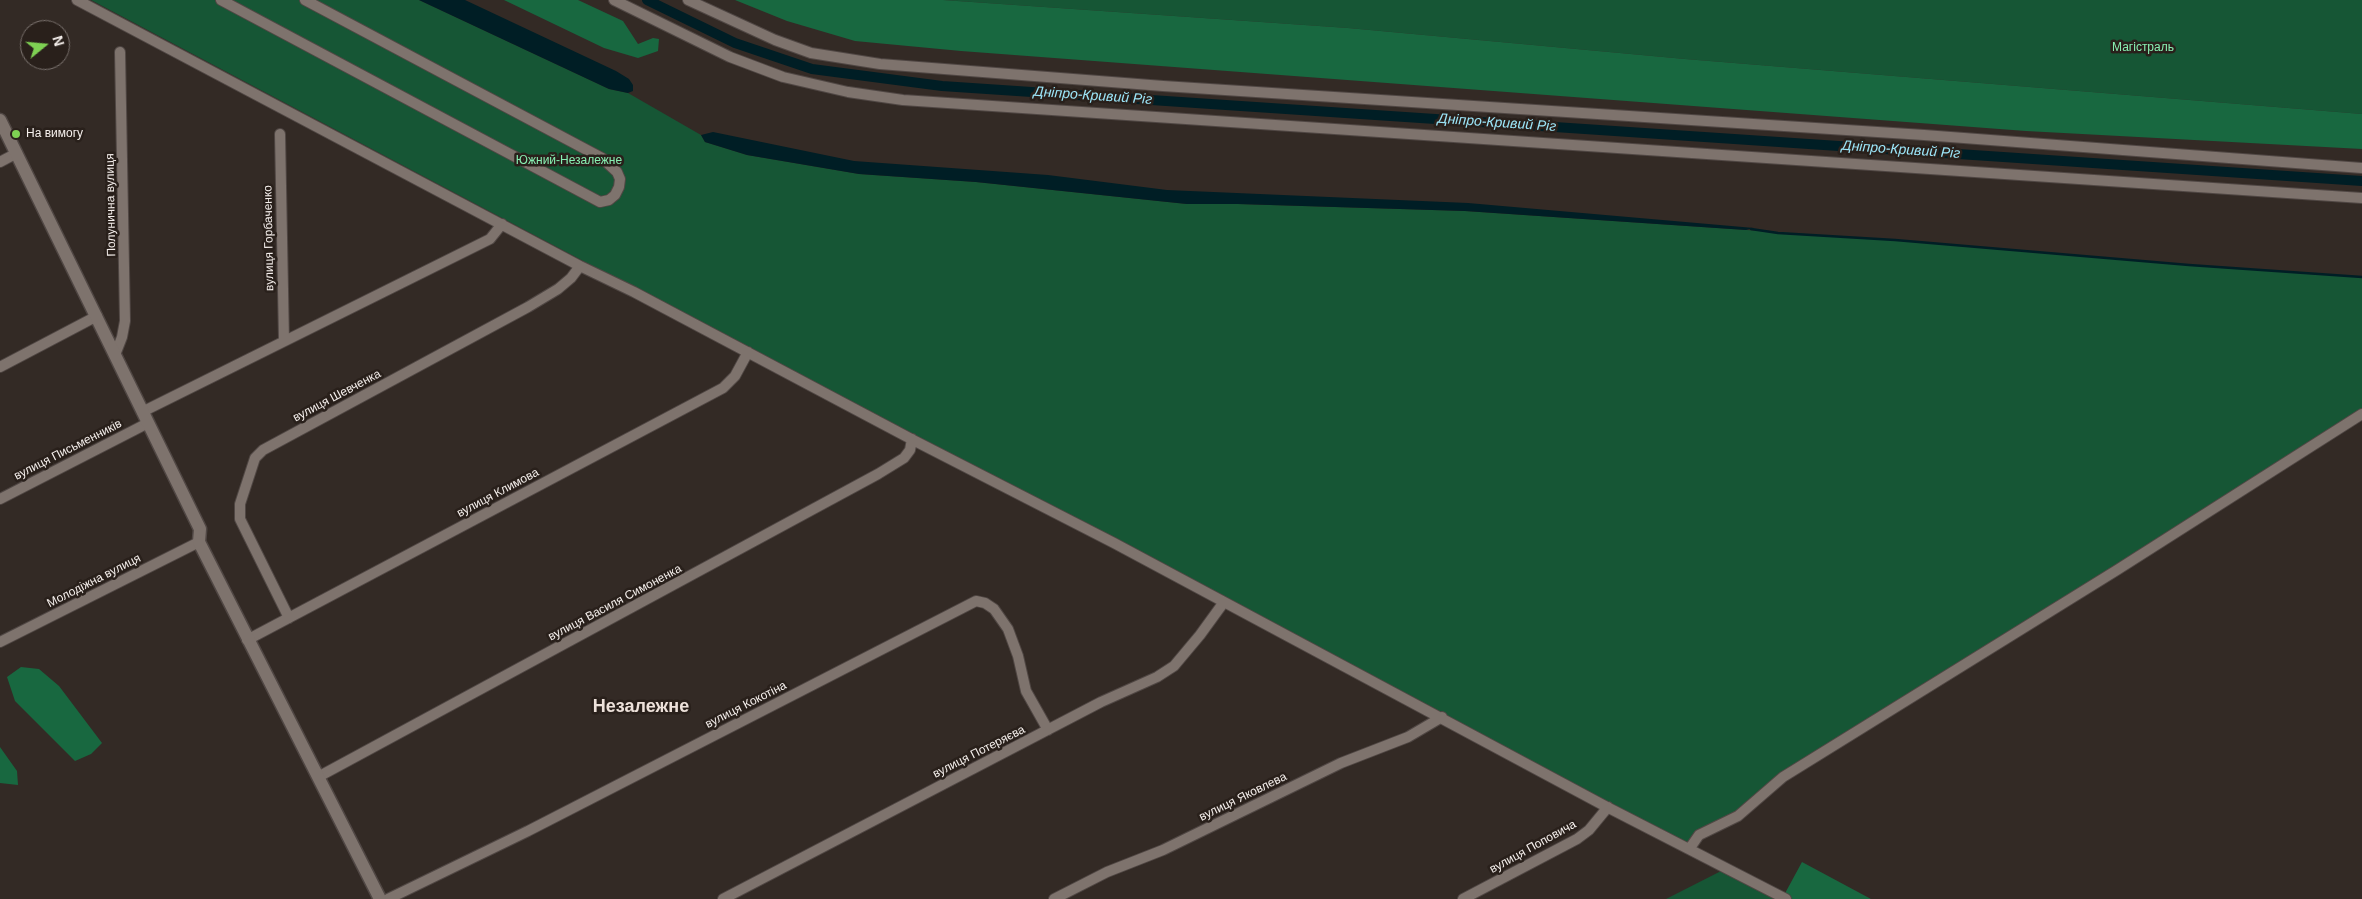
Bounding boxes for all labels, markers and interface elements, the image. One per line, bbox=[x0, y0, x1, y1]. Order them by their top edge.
north arrow bbox=[20, 20, 70, 70]
text: N bbox=[49, 34, 68, 48]
park label: Магістраль bbox=[2112, 41, 2174, 55]
water label: Дніпро-Кривий Ріг bbox=[1033, 83, 1153, 109]
water label: Дніпро-Кривий Ріг bbox=[1437, 110, 1557, 136]
place label: На вимогу bbox=[26, 127, 83, 141]
marker: На вимогу bbox=[10, 128, 22, 140]
water label: Дніпро-Кривий Ріг bbox=[1841, 137, 1961, 163]
street label: Полунична вулиця bbox=[103, 153, 119, 257]
park label: Южний-Незалежне bbox=[516, 154, 622, 168]
street label: вулиця Горбаченко bbox=[261, 185, 277, 291]
street label: вулиця Шевченка bbox=[291, 367, 383, 425]
street label: вулиця Письменників bbox=[12, 417, 124, 483]
street label: вулиця Климова bbox=[455, 465, 541, 521]
street label: Молодіжна вулиця bbox=[45, 551, 143, 611]
street label: вулиця Василя Симоненка bbox=[546, 562, 684, 644]
street label: вулиця Кокотіна bbox=[703, 678, 789, 732]
district label: Незалежне bbox=[593, 696, 689, 718]
street label: вулиця Потеряєва bbox=[931, 723, 1027, 781]
street label: вулиця Яковлева bbox=[1197, 770, 1289, 824]
street label: вулиця Поповича bbox=[1487, 817, 1579, 877]

